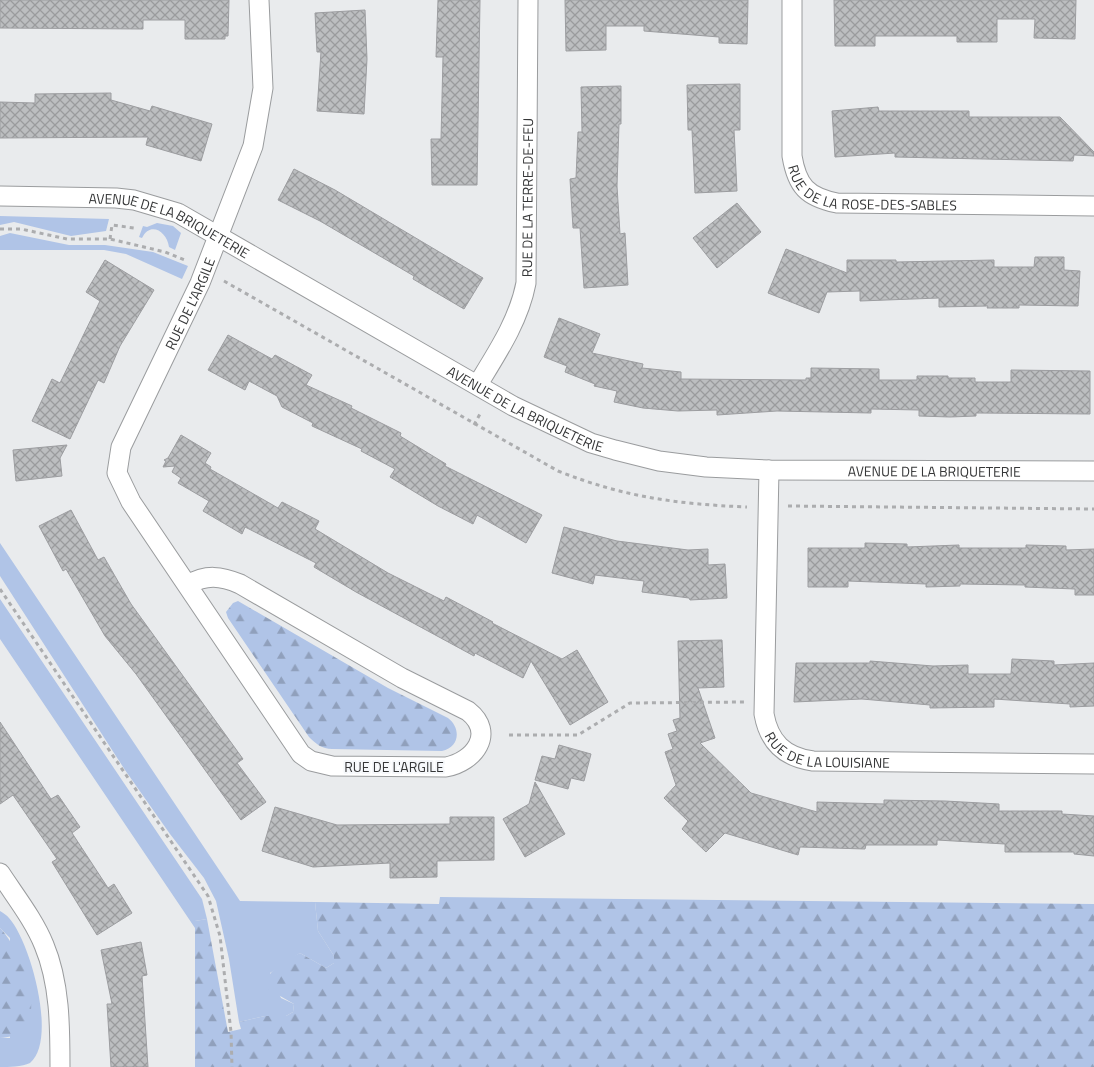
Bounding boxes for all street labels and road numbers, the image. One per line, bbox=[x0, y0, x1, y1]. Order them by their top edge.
street label: RUE DE LA TERRE-DE-FEU bbox=[516, 118, 538, 277]
street label: RUE DE LA ROSE-DES-SABLES bbox=[784, 162, 957, 215]
street label: AVENUE DE LA BRIQUETERIE bbox=[88, 187, 254, 263]
street label: RUE DE L'ARGILE bbox=[159, 254, 220, 353]
street label: AVENUE DE LA BRIQUETERIE bbox=[444, 360, 606, 457]
street label: AVENUE DE LA BRIQUETERIE bbox=[848, 460, 1021, 481]
street label: RUE DE LA LOUISIANE bbox=[760, 727, 890, 772]
street label: RUE DE L'ARGILE bbox=[344, 756, 444, 777]

